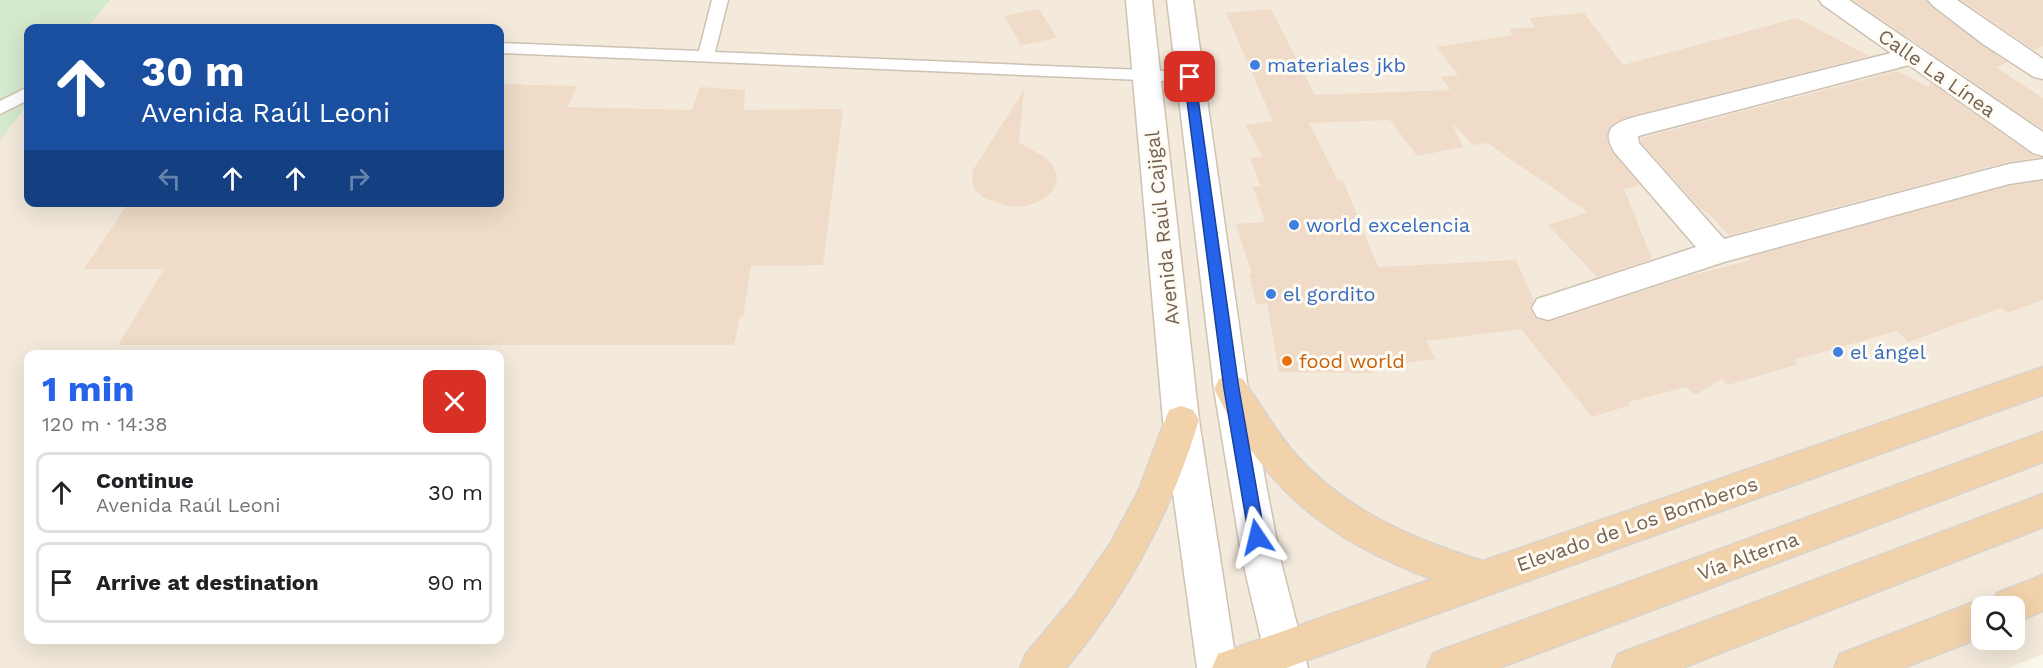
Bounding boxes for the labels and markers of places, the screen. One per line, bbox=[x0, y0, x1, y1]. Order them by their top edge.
pin bbox=[1164, 51, 1215, 102]
place label: materiales jkb bbox=[1267, 53, 1406, 77]
marker: materiales jkb bbox=[1248, 58, 1262, 72]
place label: world excelencia bbox=[1306, 213, 1470, 237]
marker: world excelencia bbox=[1287, 218, 1301, 232]
place label: el gordito bbox=[1283, 282, 1376, 306]
marker: el gordito bbox=[1264, 287, 1278, 301]
place label: el ángel bbox=[1850, 340, 1926, 364]
marker: el ángel bbox=[1831, 345, 1845, 359]
place label: food world bbox=[1299, 349, 1405, 373]
marker: food world bbox=[1280, 354, 1294, 368]

